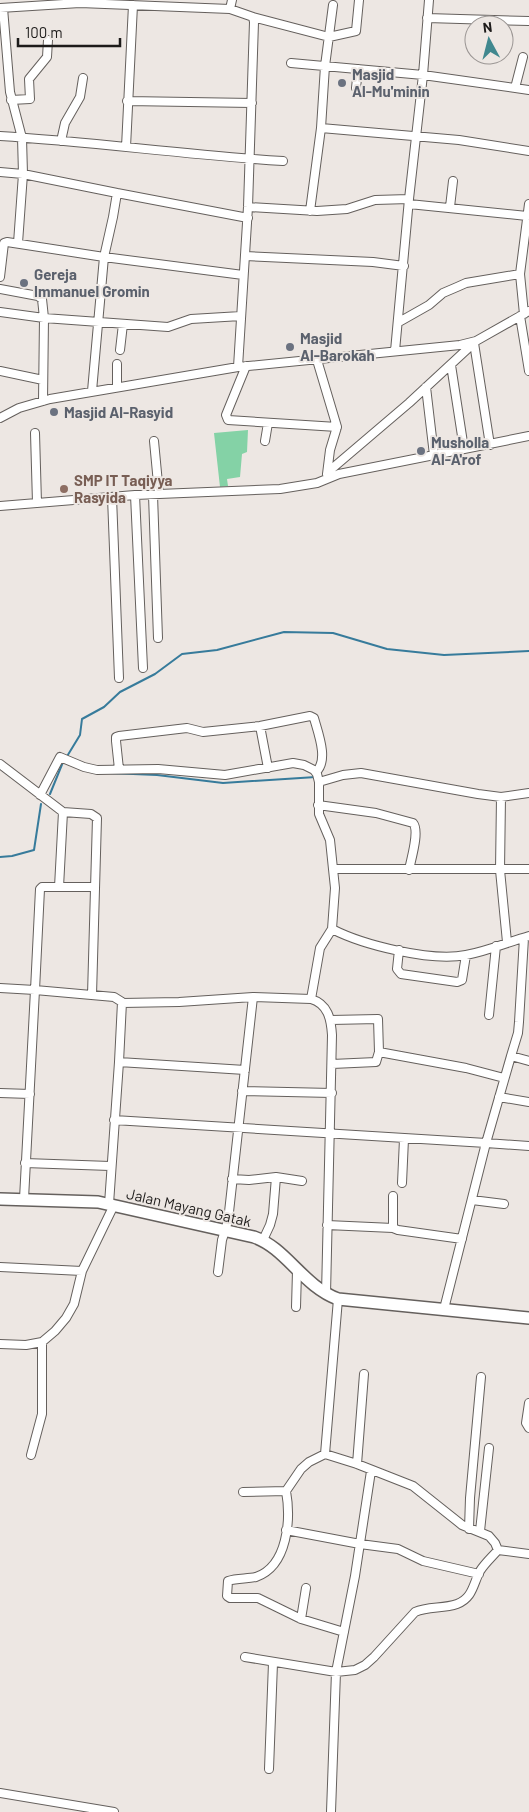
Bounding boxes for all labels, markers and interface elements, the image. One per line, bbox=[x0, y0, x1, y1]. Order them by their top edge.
scale bar bbox=[18, 15, 120, 47]
north arrow bbox=[464, 15, 514, 65]
text: N bbox=[482, 18, 493, 36]
text: 100 m bbox=[25, 23, 63, 41]
place label: Masjid Al-Mu'minin bbox=[352, 65, 430, 100]
marker: Masjid Al-Mu'minin bbox=[336, 77, 348, 89]
place label: Gereja Immanuel Gromin bbox=[34, 265, 150, 300]
marker: Gereja Immanuel Gromin bbox=[18, 277, 30, 289]
place label: Masjid Al-Barokah bbox=[300, 329, 375, 364]
marker: Masjid Al-Barokah bbox=[284, 341, 296, 353]
place label: Masjid Al-Rasyid bbox=[64, 403, 173, 421]
marker: Masjid Al-Rasyid bbox=[48, 406, 60, 418]
place label: Musholla Al-A'rof bbox=[431, 433, 489, 468]
marker: Musholla Al-A'rof bbox=[415, 445, 427, 457]
place label: SMP IT Taqiyya Rasyida bbox=[74, 471, 173, 506]
marker: SMP IT Taqiyya Rasyida bbox=[58, 483, 70, 495]
street label: Jalan Mayang Gatak bbox=[125, 1184, 254, 1230]

